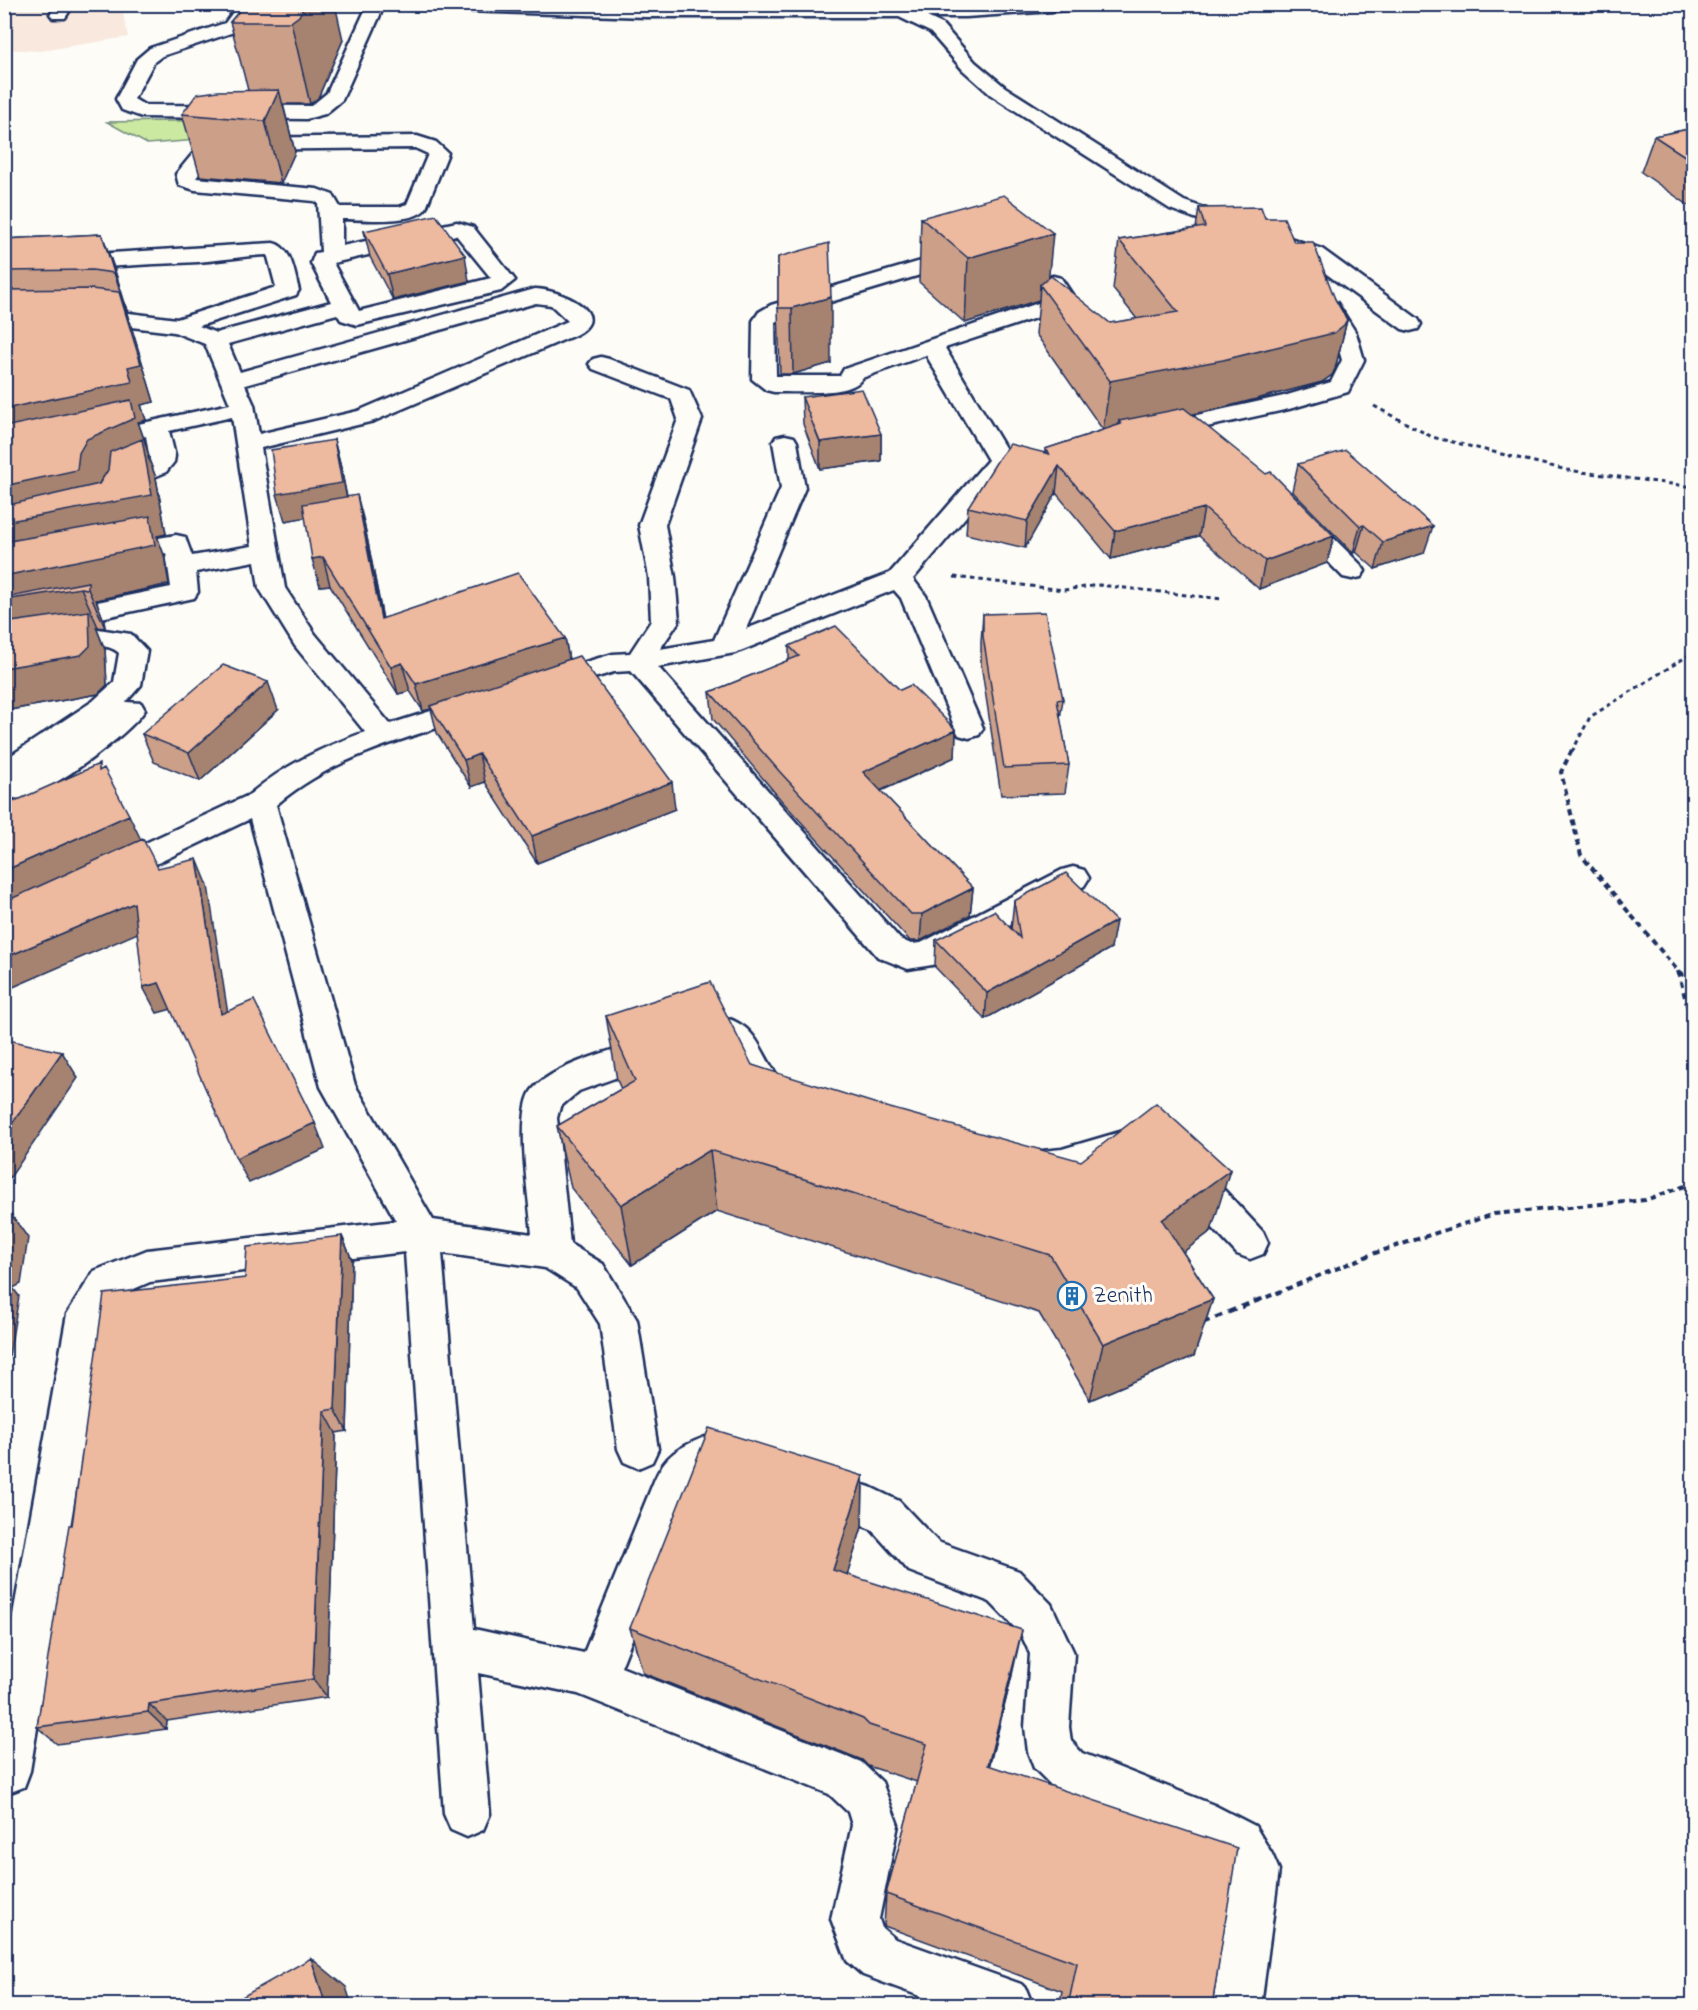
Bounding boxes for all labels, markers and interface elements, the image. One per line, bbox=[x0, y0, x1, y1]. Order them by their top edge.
place label: Zenith bbox=[1093, 1279, 1153, 1314]
building icon: Zenith bbox=[1056, 1280, 1088, 1312]

